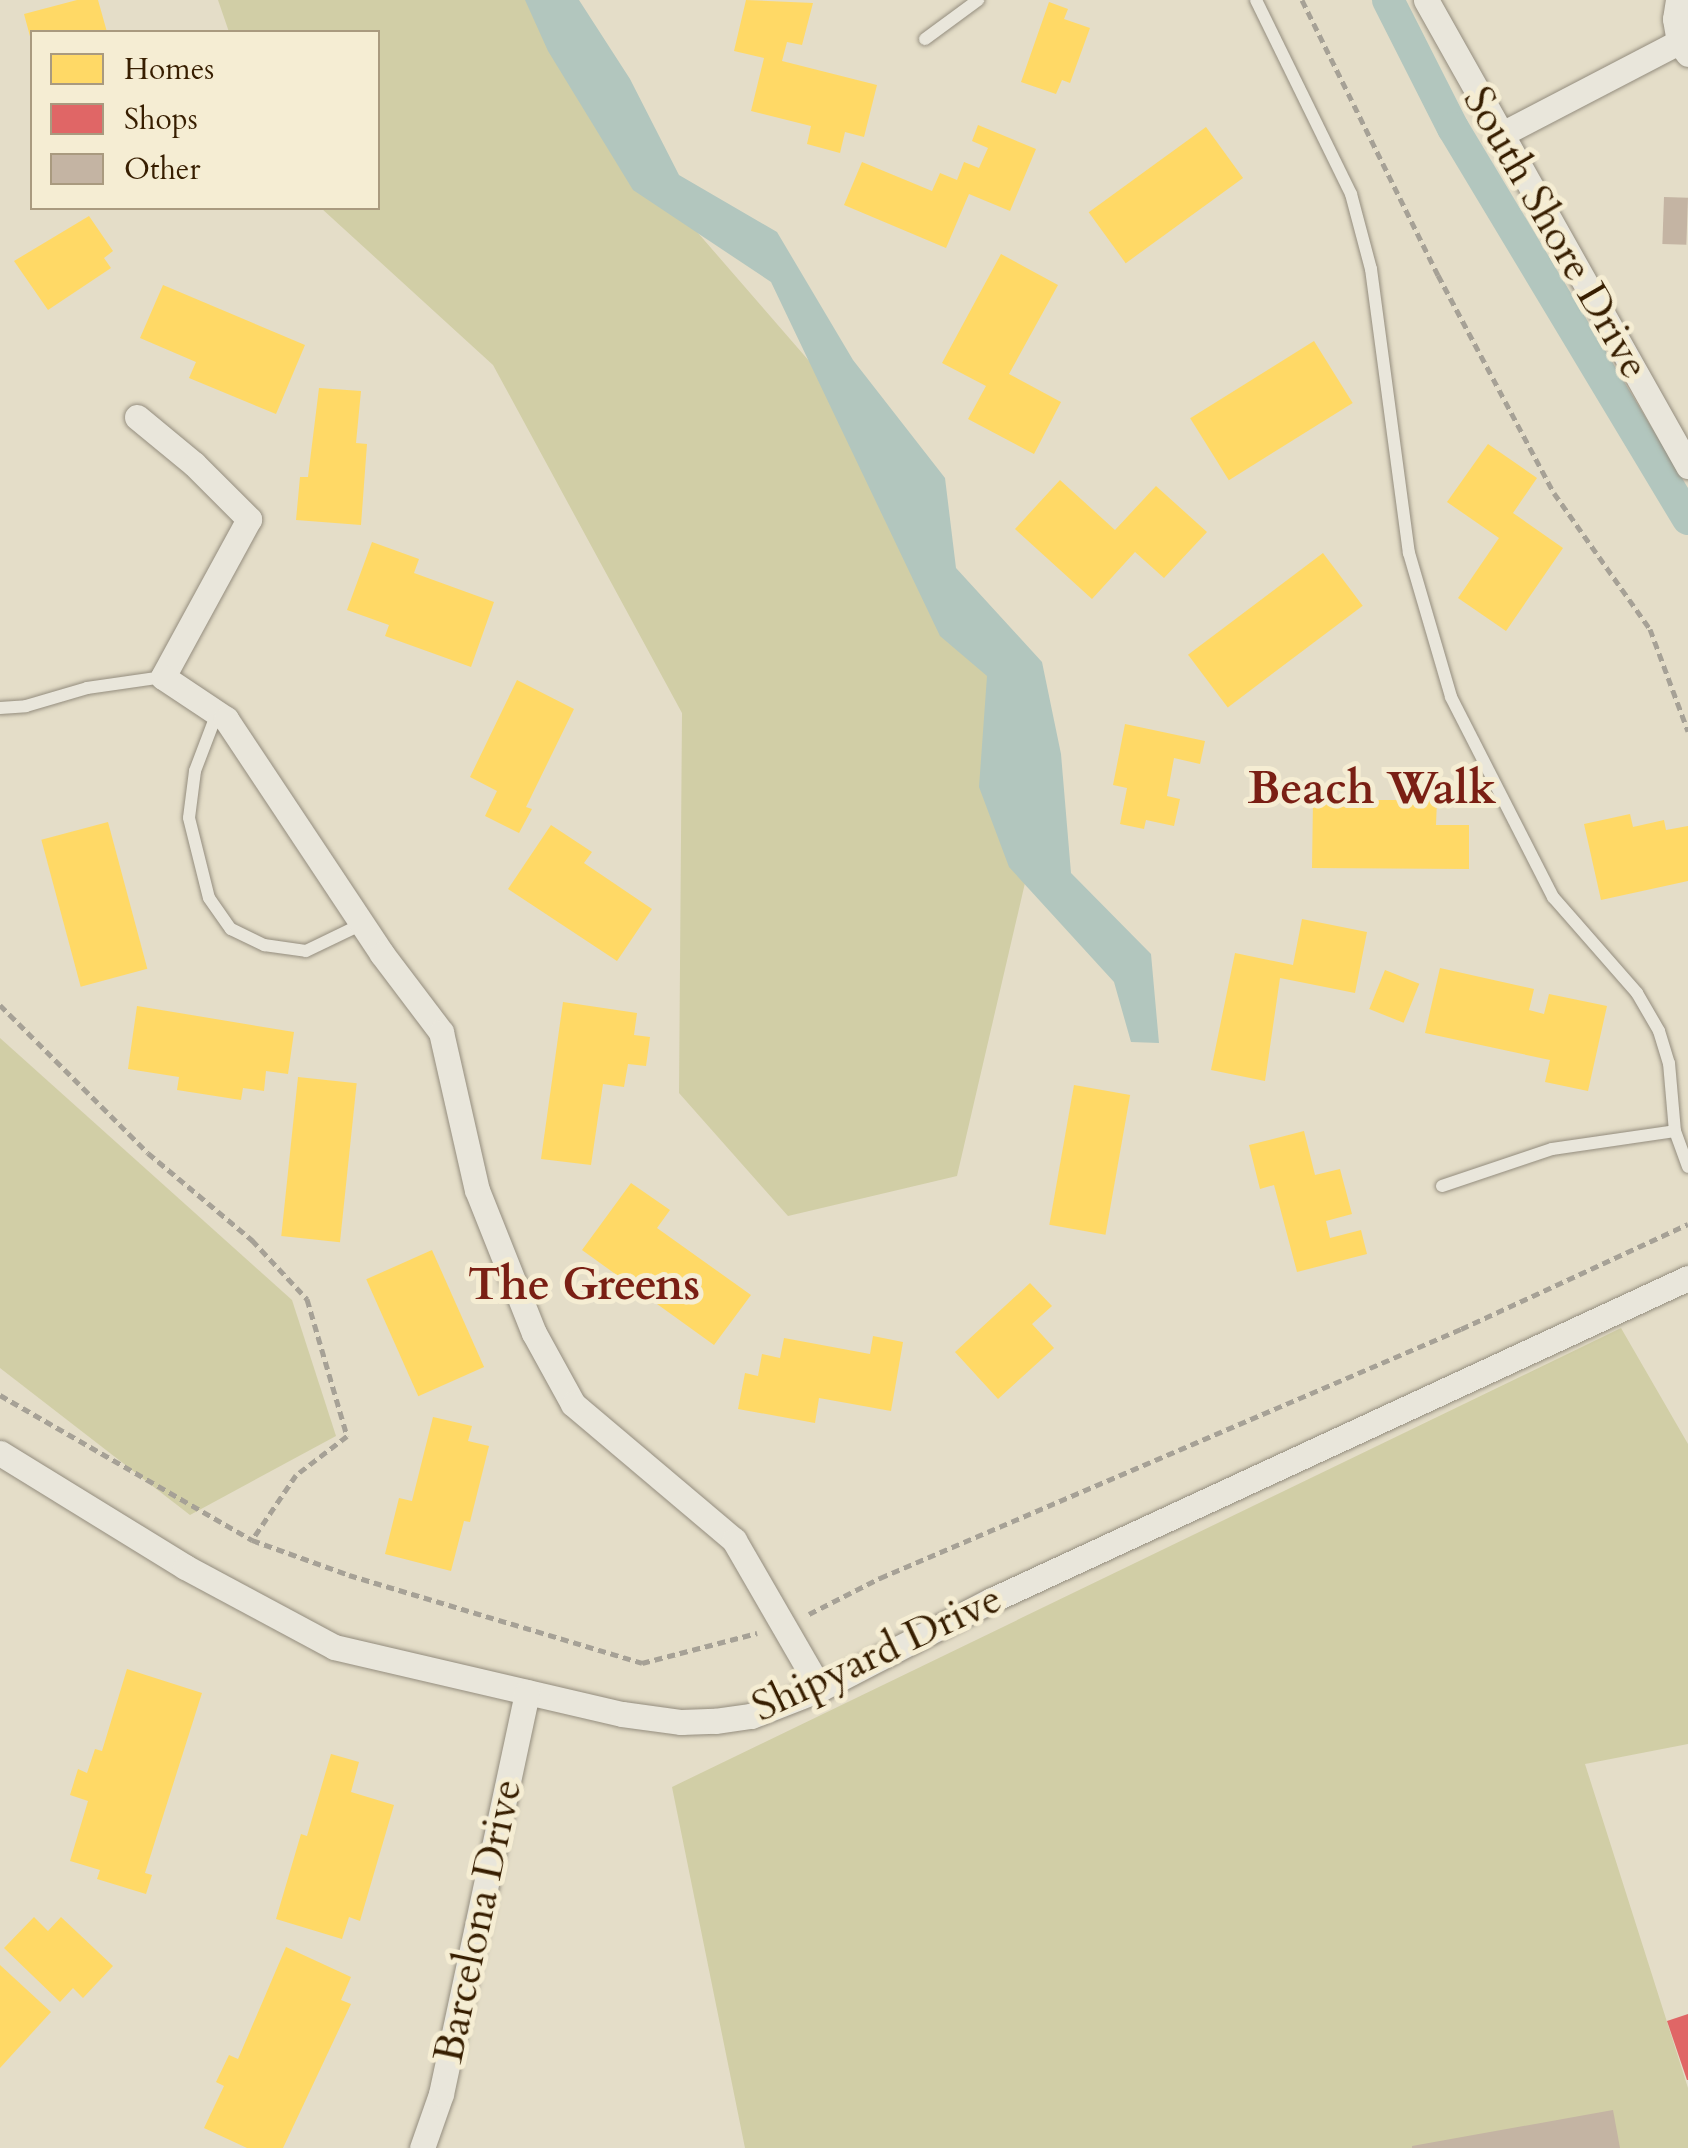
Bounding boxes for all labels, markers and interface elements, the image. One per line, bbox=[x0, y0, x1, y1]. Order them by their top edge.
legend bbox=[30, 30, 380, 210]
text: Homes bbox=[124, 49, 214, 90]
street label: South Shore Drive bbox=[1452, 78, 1660, 388]
text: Shops bbox=[124, 99, 198, 140]
text: Other bbox=[124, 149, 200, 190]
district label: Beach Walk bbox=[1248, 762, 1496, 816]
district label: The Greens bbox=[468, 1258, 700, 1312]
street label: Shipyard Drive bbox=[744, 1573, 1010, 1733]
street label: Barcelona Drive bbox=[423, 1775, 533, 2067]

